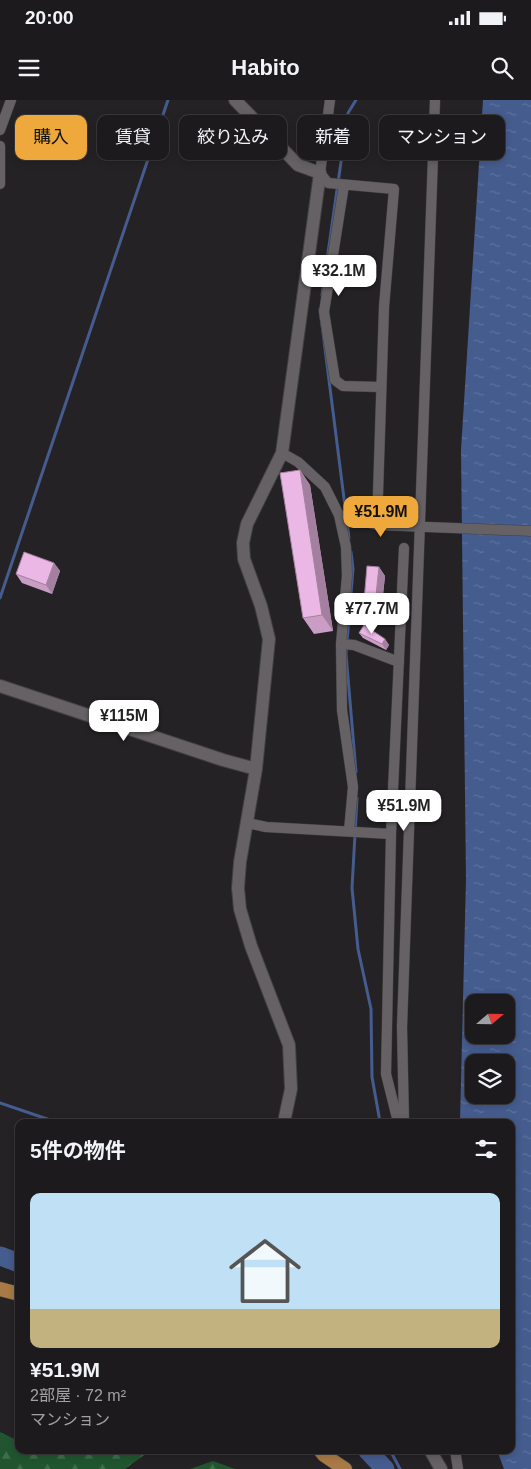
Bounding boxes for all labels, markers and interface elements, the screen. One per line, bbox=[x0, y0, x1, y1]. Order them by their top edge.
text: 20:00 bbox=[25, 7, 74, 28]
icon: menu bbox=[15, 54, 43, 82]
icon: search bbox=[488, 54, 516, 82]
text: Habito bbox=[231, 55, 300, 80]
chip: 購入 bbox=[15, 115, 87, 160]
chip: 賃貸 bbox=[97, 115, 169, 160]
chip: 絞り込み bbox=[179, 115, 287, 160]
chip: 新着 bbox=[297, 115, 369, 160]
chip: マンション bbox=[379, 115, 505, 160]
pin: ¥32.1M bbox=[298, 254, 380, 297]
text: ¥32.1M bbox=[312, 262, 366, 279]
pin: ¥51.9M bbox=[340, 496, 422, 538]
text: ¥51.9M bbox=[354, 503, 408, 520]
pin: ¥77.7M bbox=[331, 592, 413, 635]
text: ¥77.7M bbox=[345, 600, 399, 617]
pin: ¥115M bbox=[89, 700, 159, 742]
text: ¥115M bbox=[100, 707, 148, 724]
pin: ¥51.9M bbox=[363, 790, 445, 832]
text: ¥51.9M bbox=[377, 797, 431, 814]
north arrow bbox=[465, 994, 515, 1044]
map controls bbox=[465, 994, 515, 1104]
button: layers bbox=[465, 1054, 515, 1104]
icon: filters bbox=[472, 1135, 500, 1163]
text: 5件の物件 bbox=[30, 1139, 126, 1162]
icon: home bbox=[220, 1226, 310, 1316]
text: ¥51.9M bbox=[30, 1358, 100, 1381]
text: 2部屋 · 72 m² bbox=[30, 1387, 126, 1404]
text: マンション bbox=[30, 1411, 110, 1428]

